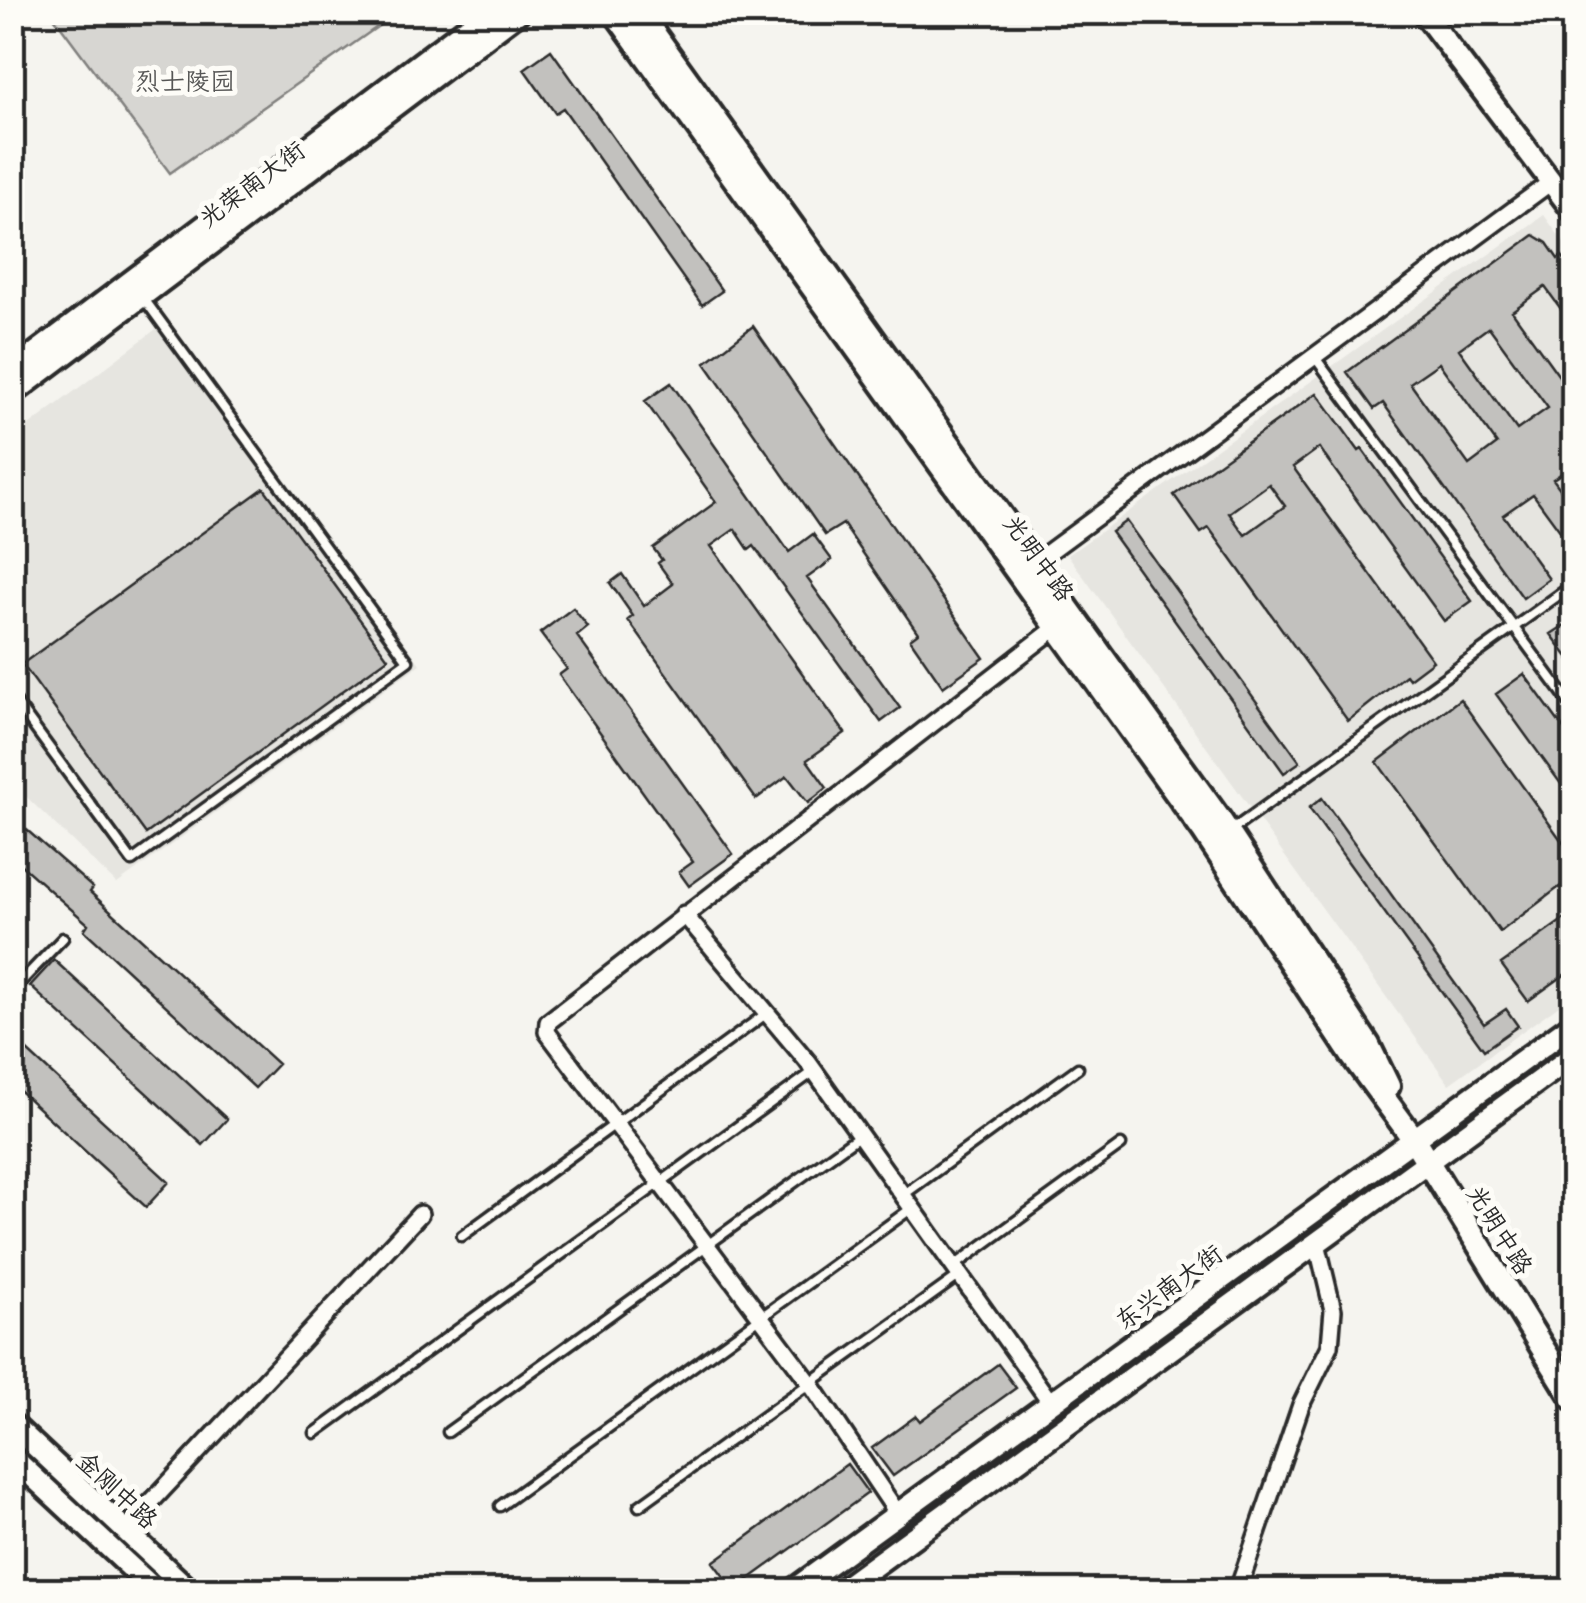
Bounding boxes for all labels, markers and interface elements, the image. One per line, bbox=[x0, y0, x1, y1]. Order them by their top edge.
park label: 烈士陵园 bbox=[135, 64, 235, 96]
street label: 光荣南大街 bbox=[191, 133, 311, 233]
street label: 光明中路 bbox=[998, 507, 1082, 607]
street label: 光明中路 bbox=[1461, 1178, 1541, 1280]
street label: 东兴南大街 bbox=[1108, 1236, 1228, 1336]
street label: 金刚中路 bbox=[71, 1443, 165, 1535]

